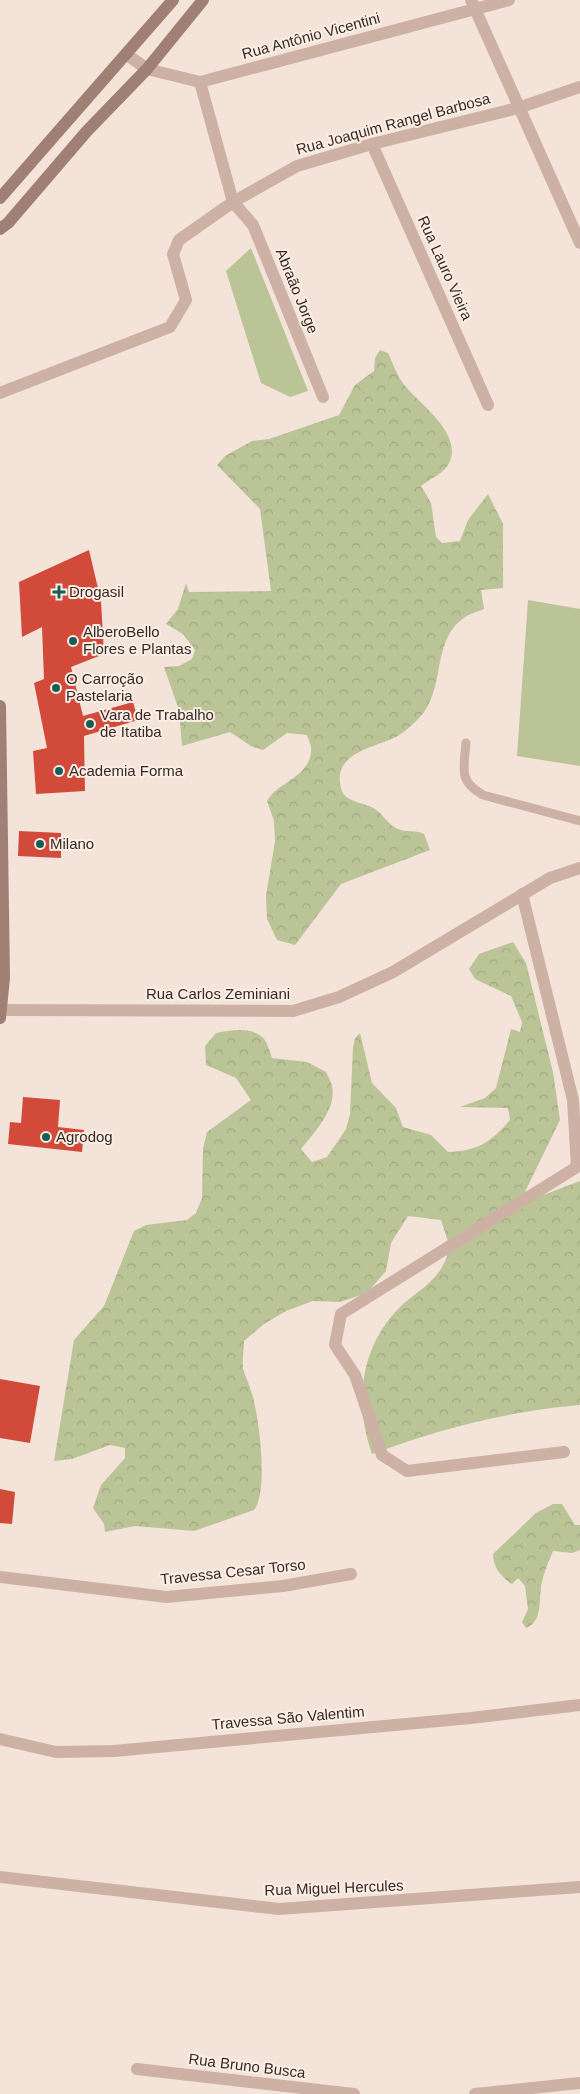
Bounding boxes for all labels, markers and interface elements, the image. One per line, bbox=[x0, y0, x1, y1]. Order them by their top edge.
street label: Rua Antônio Vicentini bbox=[240, 9, 382, 62]
street label: Rua Joaquim Rangel Barbosa bbox=[294, 89, 492, 158]
street label: Rua Lauro Vieira bbox=[415, 213, 476, 323]
street label: Abraão Jorge bbox=[273, 246, 322, 336]
place label: Drogasil bbox=[69, 583, 124, 600]
marker: Drogasil bbox=[53, 586, 65, 598]
place label: AlberoBello Flores e Plantas bbox=[83, 623, 191, 657]
marker: AlberoBello Flores e Plantas bbox=[67, 635, 79, 647]
place label: O Carroção Pastelaria bbox=[66, 670, 144, 704]
marker: O Carroção Pastelaria bbox=[50, 682, 62, 694]
place label: Vara de Trabalho de Itatiba bbox=[100, 706, 214, 740]
marker: Vara de Trabalho de Itatiba bbox=[84, 718, 96, 730]
place label: Academia Forma bbox=[69, 762, 184, 779]
marker: Academia Forma bbox=[53, 765, 65, 777]
place label: Milano bbox=[50, 835, 94, 852]
marker: Milano bbox=[34, 838, 46, 850]
street label: Rua Carlos Zeminiani bbox=[146, 985, 290, 1002]
place label: Agrodog bbox=[56, 1128, 113, 1145]
marker: Agrodog bbox=[40, 1131, 52, 1143]
street label: Travessa Cesar Torso bbox=[160, 1555, 306, 1588]
street label: Travessa São Valentim bbox=[211, 1702, 365, 1733]
street label: Rua Miguel Hercules bbox=[264, 1877, 404, 1898]
street label: Rua Bruno Busca bbox=[188, 2050, 307, 2081]

